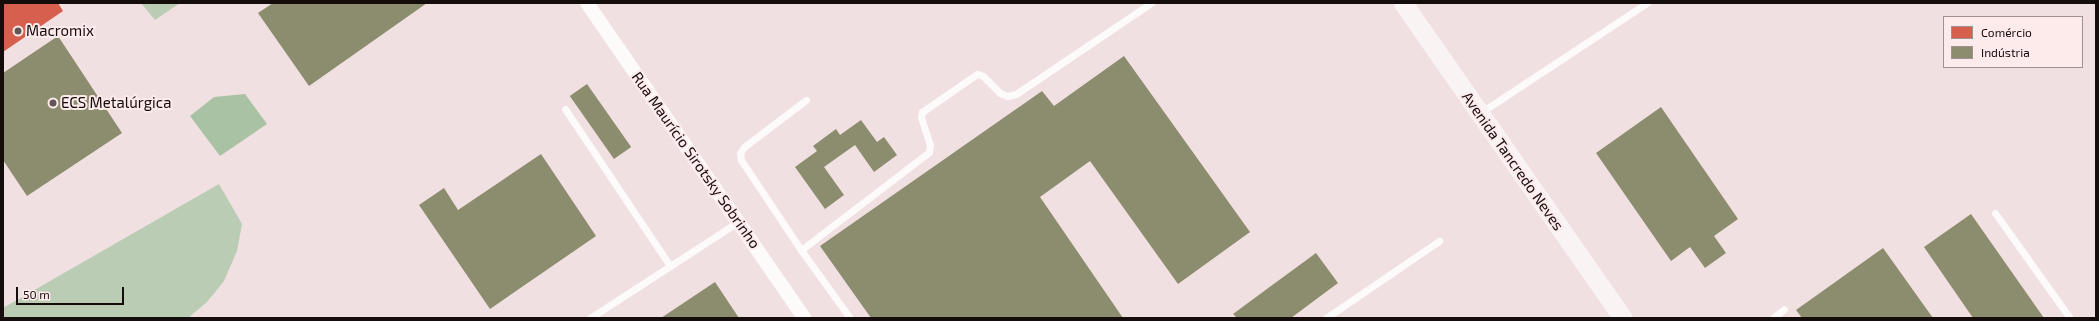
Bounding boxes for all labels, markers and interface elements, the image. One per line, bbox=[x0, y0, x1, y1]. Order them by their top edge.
legend bbox=[1943, 16, 2083, 68]
place label: Macromix bbox=[26, 22, 94, 40]
text: Comércio bbox=[1981, 25, 2032, 39]
marker: Macromix bbox=[13, 26, 23, 36]
text: Indústria bbox=[1981, 45, 2030, 59]
street label: Rua Maurício Sirotsky Sobrinho bbox=[628, 68, 764, 252]
street label: Avenida Tancredo Neves bbox=[1458, 88, 1568, 234]
place label: ECS Metalúrgica bbox=[61, 94, 171, 112]
marker: ECS Metalúrgica bbox=[48, 98, 58, 108]
scale bar bbox=[18, 279, 126, 305]
text: 50 m bbox=[23, 287, 50, 301]

